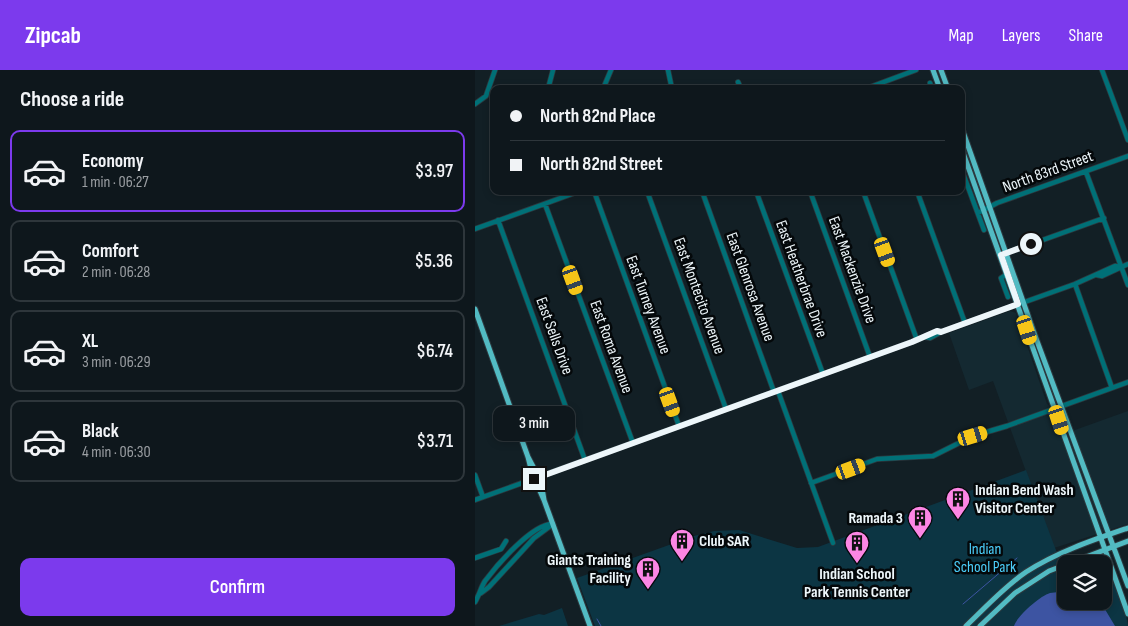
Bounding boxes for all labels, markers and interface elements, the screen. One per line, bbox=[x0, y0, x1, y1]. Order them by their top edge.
text: Zipcab bbox=[25, 21, 81, 50]
text: Map bbox=[949, 25, 974, 46]
text: Layers bbox=[1002, 25, 1041, 46]
text: Share bbox=[1069, 25, 1103, 46]
text: Choose a ride bbox=[20, 86, 124, 113]
text: North 82nd Place bbox=[540, 105, 656, 128]
street label: North 83rd Street bbox=[1000, 147, 1096, 197]
icon: car bbox=[22, 149, 67, 194]
text: Economy bbox=[82, 150, 144, 173]
text: North 82nd Street bbox=[540, 153, 662, 176]
text: $3.97 bbox=[415, 160, 453, 183]
text: 1 min · 06:27 bbox=[82, 173, 149, 192]
street label: East Mackenzie Drive bbox=[824, 214, 880, 326]
street label: East Heatherbrae Drive bbox=[771, 218, 831, 340]
street label: East Glenrosa Avenue bbox=[722, 230, 778, 344]
route start bbox=[1020, 233, 1042, 255]
street label: East Montecito Avenue bbox=[669, 235, 729, 357]
car bbox=[872, 235, 897, 269]
icon: car bbox=[22, 239, 67, 284]
text: Comfort bbox=[82, 240, 139, 263]
text: $5.36 bbox=[414, 250, 453, 273]
street label: East Turney Avenue bbox=[621, 253, 675, 357]
text: 2 min · 06:28 bbox=[82, 263, 150, 282]
car bbox=[560, 263, 585, 297]
street label: East Sells Drive bbox=[531, 295, 577, 377]
street label: East Roma Avenue bbox=[585, 298, 637, 396]
car bbox=[1015, 313, 1038, 347]
icon: car bbox=[22, 329, 67, 374]
text: XL bbox=[82, 330, 98, 353]
text: $6.74 bbox=[416, 340, 453, 363]
text: 3 min · 06:29 bbox=[82, 353, 150, 372]
car bbox=[657, 385, 682, 419]
car bbox=[1047, 403, 1070, 437]
callout: 3 min bbox=[493, 406, 575, 442]
text: 3 min bbox=[519, 414, 549, 433]
icon: car bbox=[22, 419, 67, 464]
text: Black bbox=[82, 420, 119, 443]
car bbox=[956, 424, 989, 448]
text: $3.71 bbox=[417, 430, 453, 453]
text: 4 min · 06:30 bbox=[82, 443, 151, 462]
car bbox=[834, 457, 867, 481]
route end bbox=[523, 468, 545, 490]
place label: Indian Bend Wash Visitor Center bbox=[975, 481, 1074, 518]
building icon: Indian Bend Wash Visitor Center bbox=[945, 486, 971, 520]
building icon: Ramada 3 bbox=[907, 505, 933, 539]
place label: Ramada 3 bbox=[848, 509, 903, 528]
building icon: Club SAR bbox=[669, 528, 695, 562]
building icon: Indian School Park Tennis Center bbox=[844, 530, 870, 564]
place label: Club SAR bbox=[699, 532, 750, 551]
park label: Indian School Park bbox=[954, 540, 1016, 577]
place label: Giants Training Facility bbox=[547, 551, 631, 588]
map controls bbox=[1057, 555, 1112, 610]
button: layers bbox=[1057, 555, 1112, 610]
building icon: Giants Training Facility bbox=[635, 556, 661, 590]
button: Confirm bbox=[20, 558, 455, 616]
place label: Indian School Park Tennis Center bbox=[804, 565, 910, 602]

